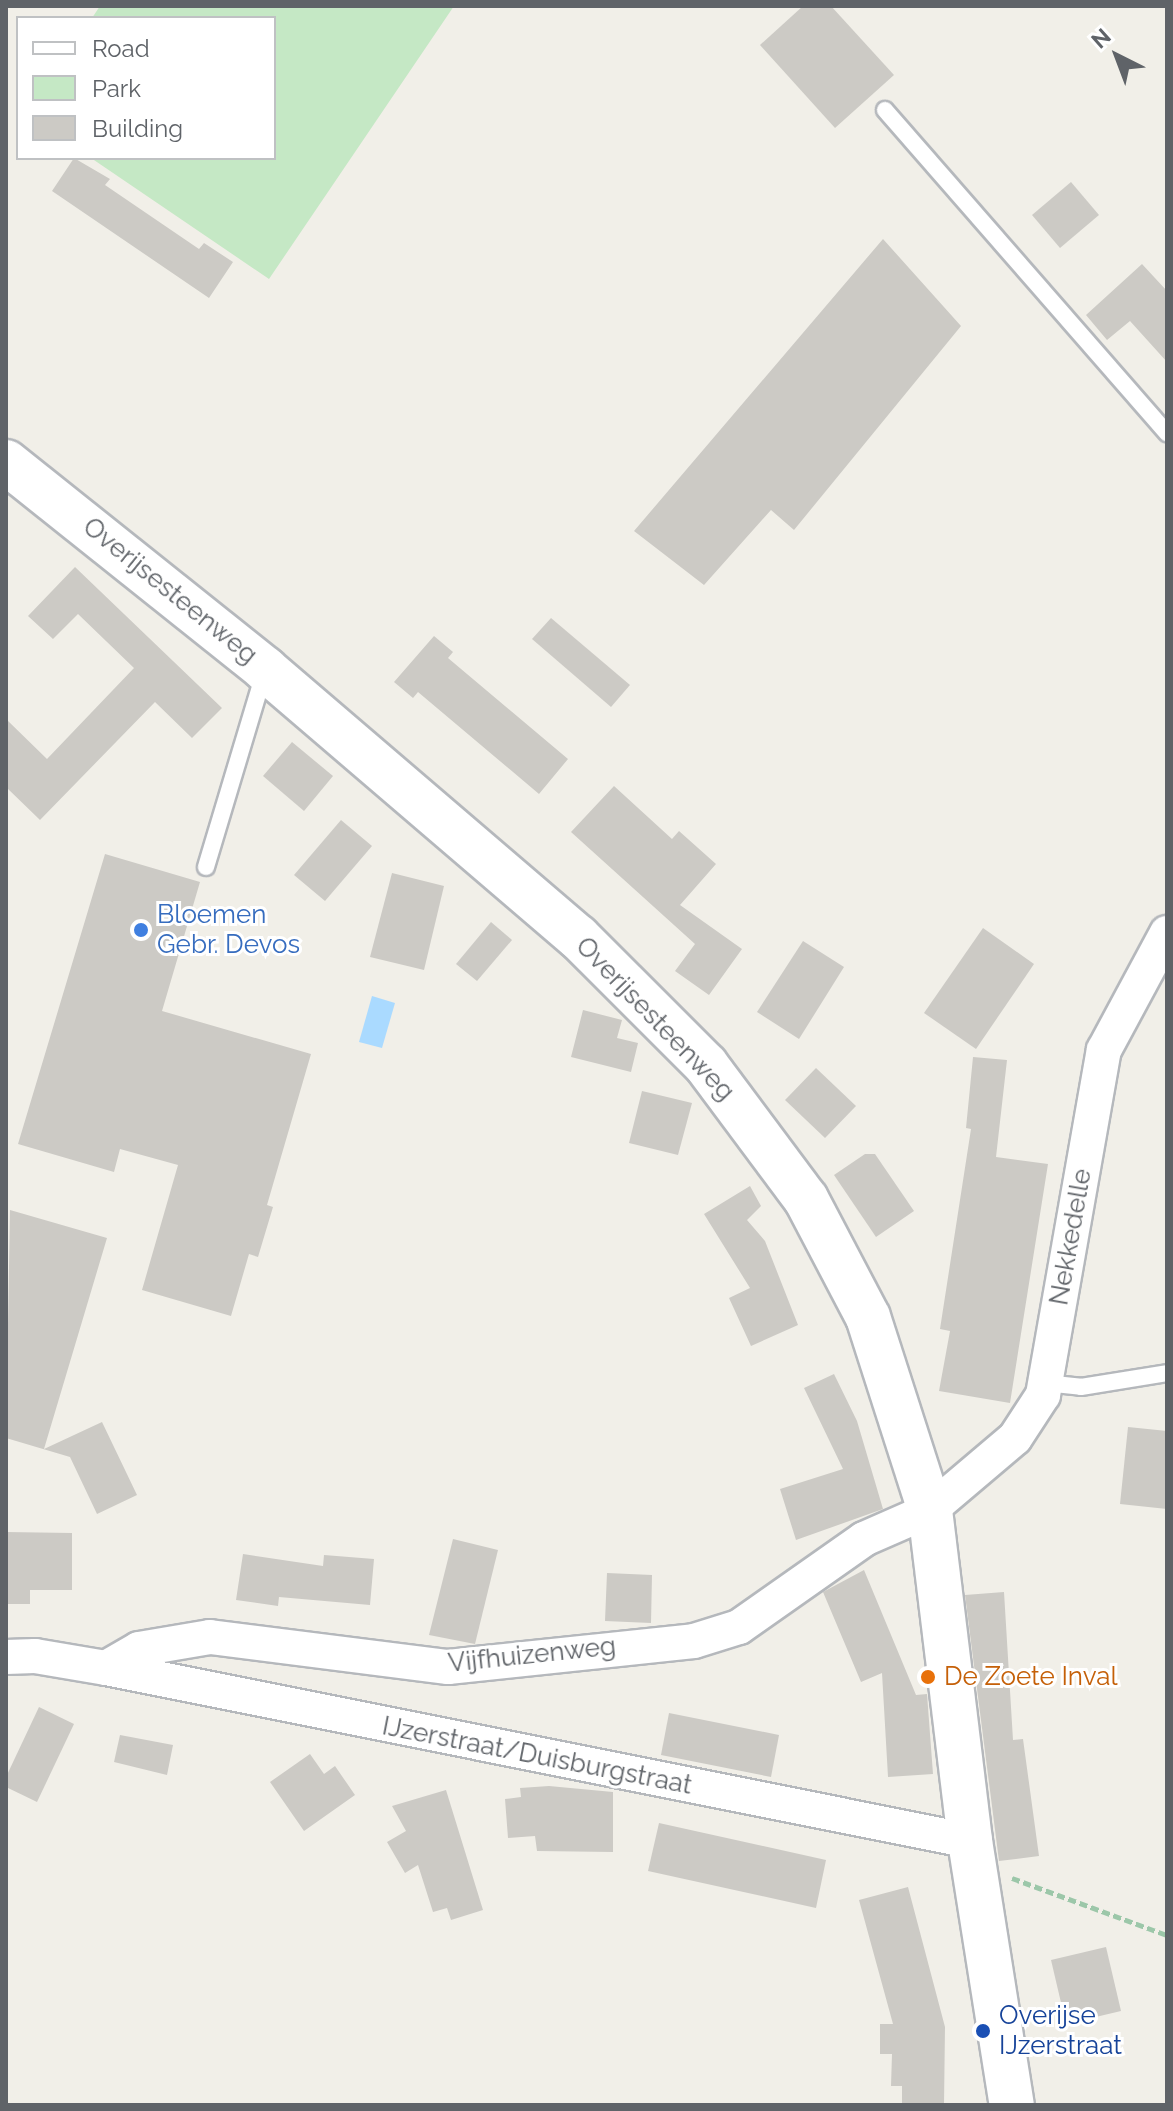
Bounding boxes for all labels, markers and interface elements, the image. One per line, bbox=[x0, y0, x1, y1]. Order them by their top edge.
legend bbox=[16, 16, 276, 160]
north arrow bbox=[1077, 16, 1157, 96]
text: N bbox=[1086, 23, 1116, 53]
text: Road bbox=[92, 34, 150, 63]
text: Park bbox=[92, 74, 141, 103]
text: Building bbox=[92, 114, 183, 143]
street label: Overijsesteenweg bbox=[77, 511, 263, 671]
place label: Bloemen Gebr. Devos bbox=[157, 899, 300, 960]
marker: Bloemen Gebr. Devos bbox=[132, 921, 150, 939]
street label: Overijsesteenweg bbox=[569, 931, 741, 1107]
street label: Nekkedelle bbox=[1044, 1166, 1098, 1308]
street label: Vijfhuizenweg bbox=[447, 1631, 617, 1679]
place label: De Zoete Inval bbox=[944, 1661, 1117, 1693]
marker: De Zoete Inval bbox=[919, 1668, 937, 1686]
street label: IJzerstraat/Duisburgstraat bbox=[380, 1711, 694, 1801]
place label: Overijse IJzerstraat bbox=[999, 2000, 1122, 2062]
marker: Overijse IJzerstraat bbox=[974, 2022, 992, 2040]

